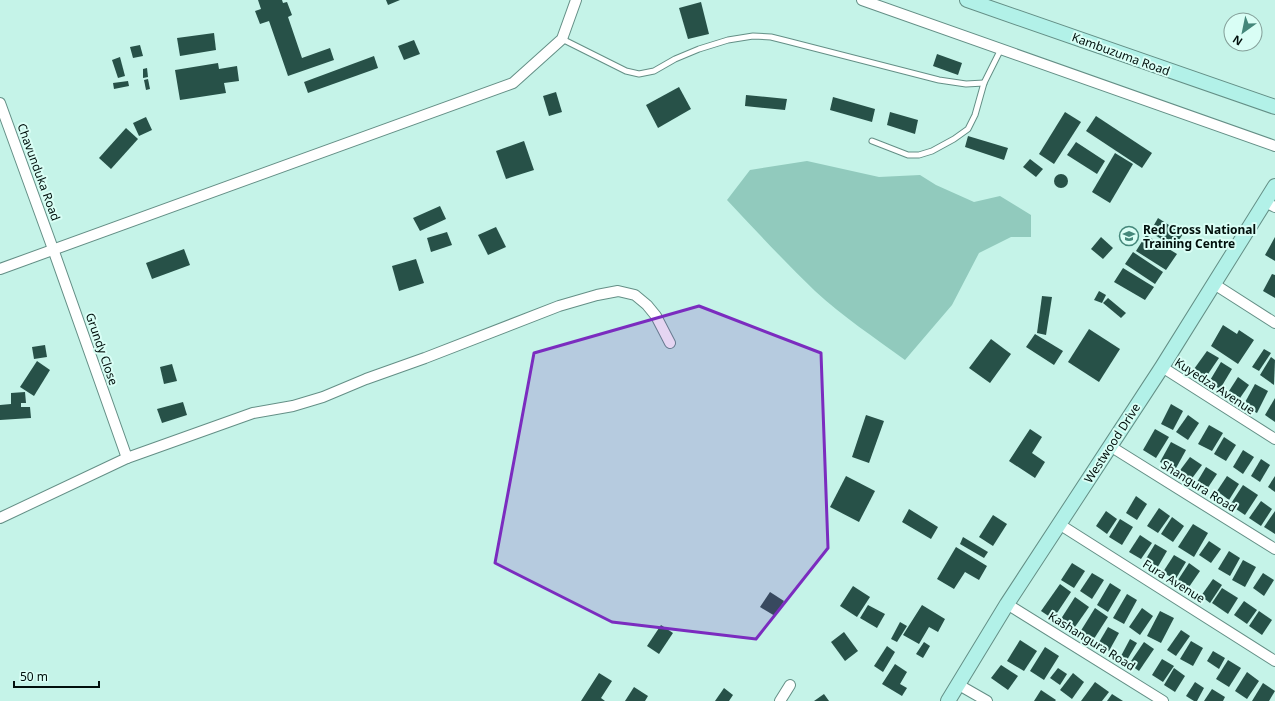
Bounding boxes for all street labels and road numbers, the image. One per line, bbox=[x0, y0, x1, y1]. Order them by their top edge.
street label: Kambuzuma Road bbox=[1070, 28, 1172, 80]
street label: Chavunduka Road bbox=[13, 121, 65, 223]
street label: Grundy Close bbox=[82, 310, 122, 388]
street label: Kuyedza Avenue bbox=[1171, 354, 1259, 419]
street label: Westwood Drive bbox=[1080, 400, 1144, 486]
street label: Shangura Road bbox=[1158, 456, 1240, 516]
street label: Fura Avenue bbox=[1140, 555, 1209, 607]
street label: Kashangura Road bbox=[1045, 607, 1139, 675]

